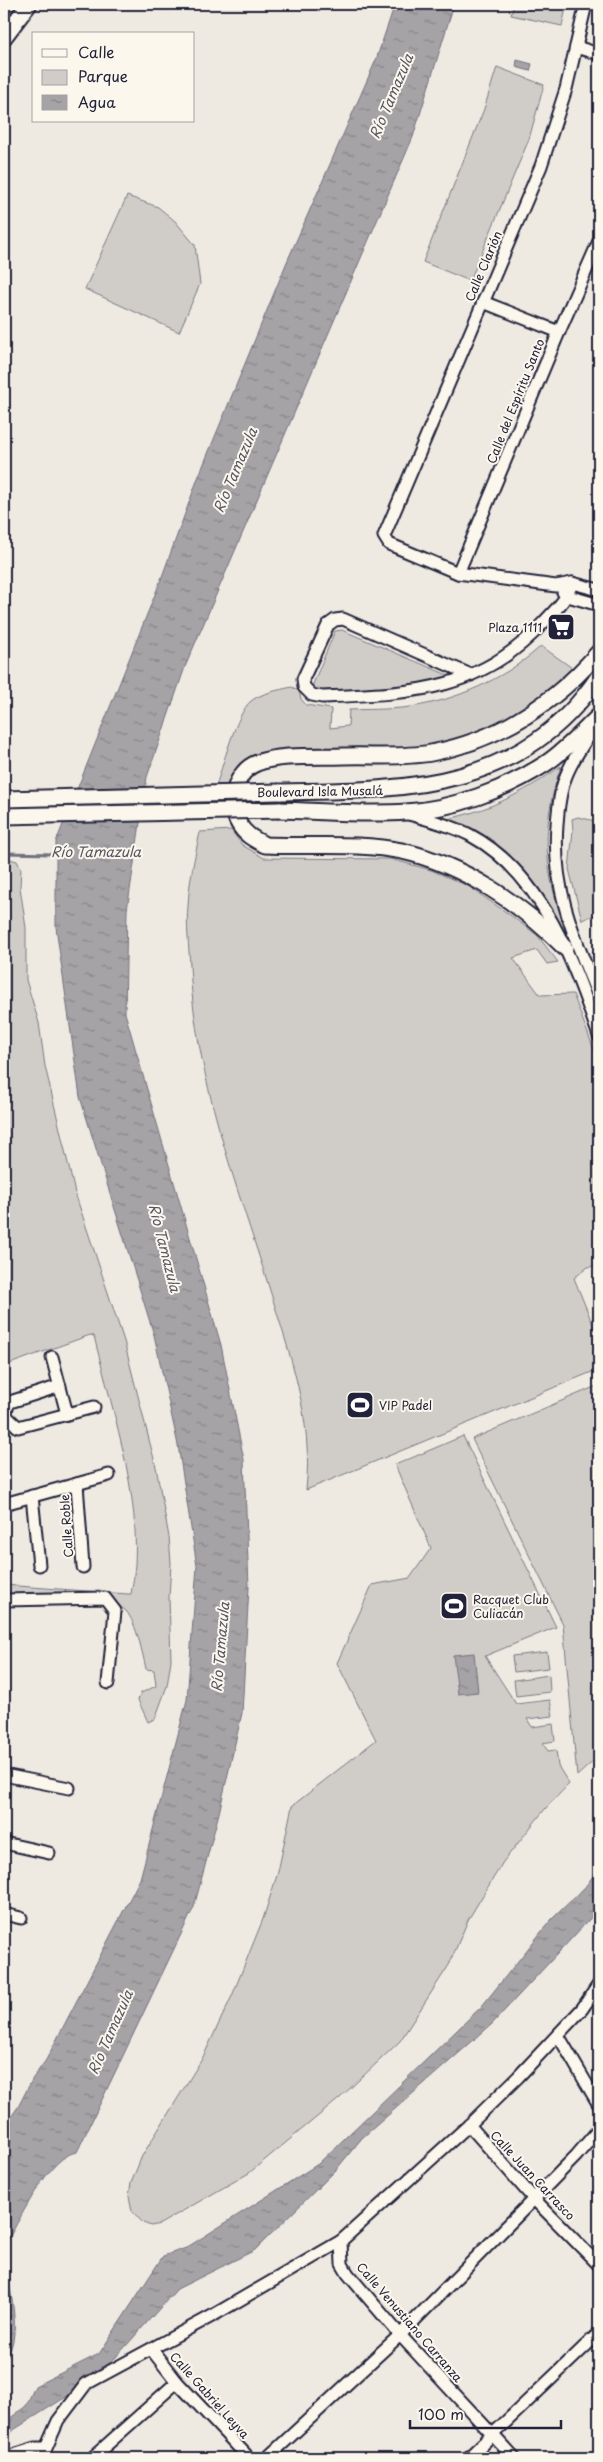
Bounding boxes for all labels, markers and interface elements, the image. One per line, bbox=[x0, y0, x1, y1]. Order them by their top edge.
legend bbox=[32, 32, 195, 122]
text: Calle bbox=[78, 40, 115, 63]
water label: Río Tamazula bbox=[364, 49, 419, 142]
text: Parque bbox=[78, 64, 128, 87]
text: Agua bbox=[78, 90, 116, 113]
street label: Calle Clarión bbox=[460, 228, 506, 304]
street label: Calle del Espíritu Santo bbox=[482, 335, 548, 466]
water label: Río Tamazula bbox=[208, 423, 263, 516]
supermarket icon: Plaza 1111 bbox=[546, 612, 576, 642]
place label: Plaza 1111 bbox=[488, 618, 542, 636]
street label: Boulevard Isla Musalá bbox=[257, 781, 384, 801]
water label: Río Tamazula bbox=[51, 841, 142, 862]
water label: Río Tamazula bbox=[144, 1202, 186, 1296]
sports icon: VIP Padel bbox=[345, 1390, 375, 1420]
place label: VIP Padel bbox=[379, 1396, 432, 1414]
street label: Calle Roble bbox=[55, 1493, 77, 1558]
place label: Racquet Club Culiacán bbox=[473, 1590, 549, 1622]
sports icon: Racquet Club Culiacán bbox=[439, 1591, 469, 1621]
water label: Río Tamazula bbox=[206, 1600, 235, 1693]
water label: Río Tamazula bbox=[82, 1985, 138, 2077]
street label: Calle Juan Carrasco bbox=[487, 2126, 580, 2224]
street label: Calle Venustiano Carranza bbox=[353, 2258, 467, 2386]
street label: Calle Gabriel Leyva bbox=[166, 2348, 254, 2443]
scale bar bbox=[410, 2397, 562, 2429]
text: 100 m bbox=[418, 2402, 464, 2425]

